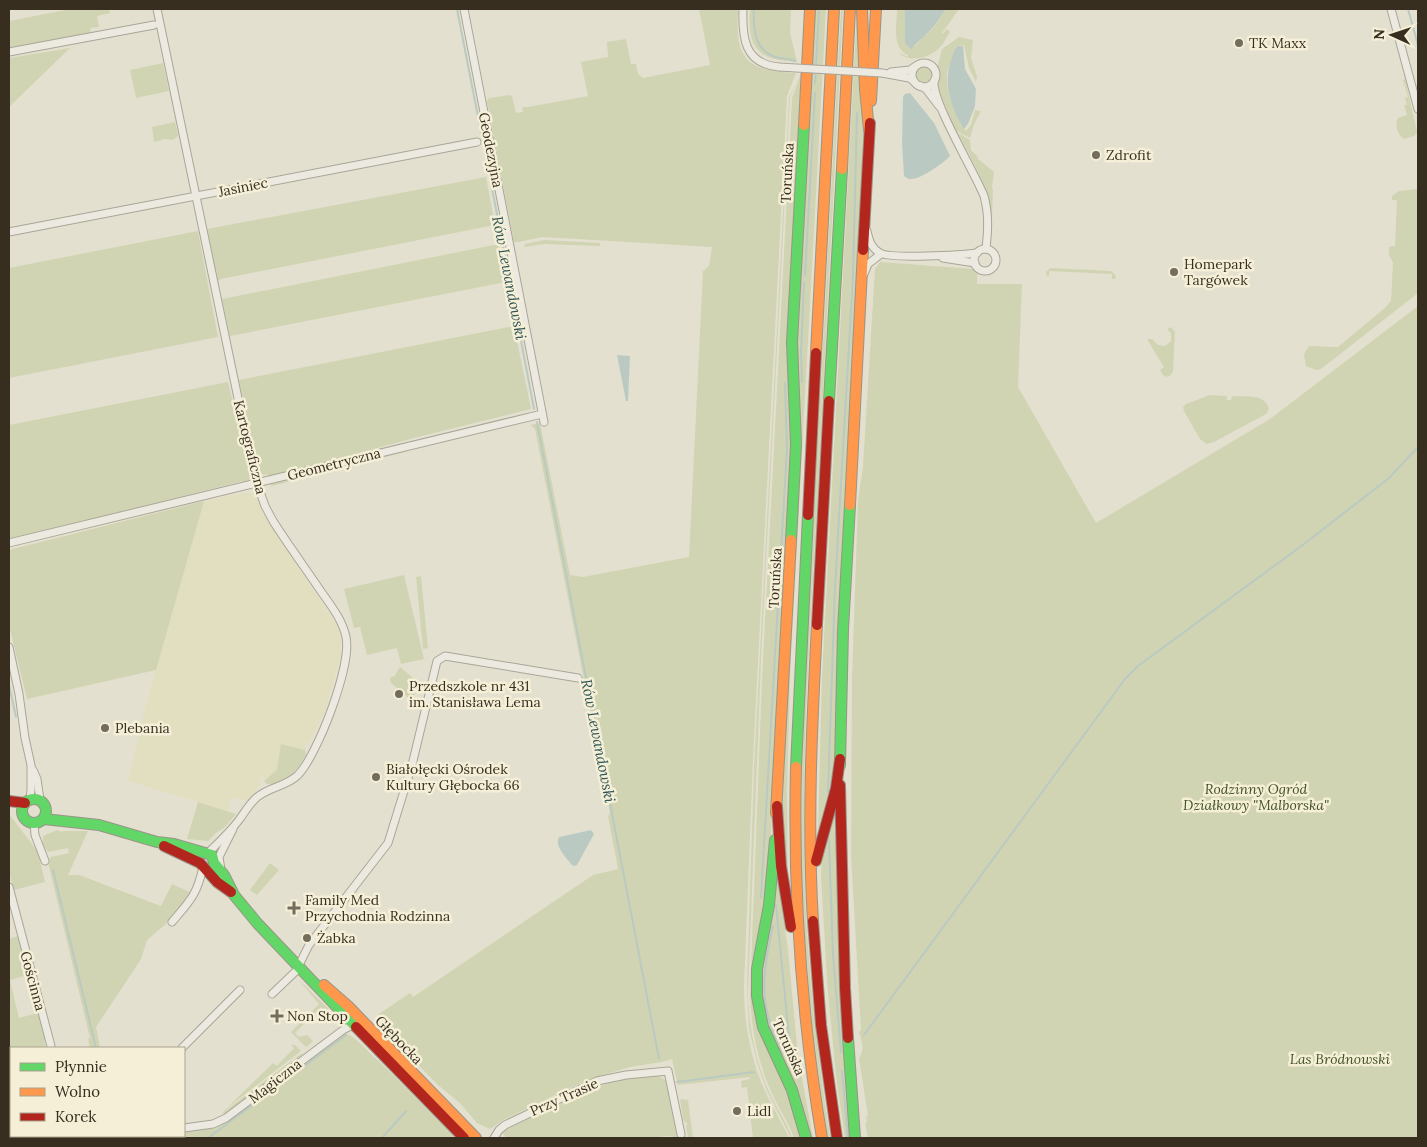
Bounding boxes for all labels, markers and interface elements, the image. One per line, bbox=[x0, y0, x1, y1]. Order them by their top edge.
north arrow bbox=[1367, 10, 1417, 60]
text: N bbox=[1370, 28, 1388, 40]
place label: TK Maxx bbox=[1249, 34, 1307, 52]
marker: TK Maxx bbox=[1233, 37, 1245, 49]
street label: Geodezyjna bbox=[475, 111, 507, 189]
street label: Toruńska bbox=[776, 142, 798, 204]
place label: Zdrofit bbox=[1106, 146, 1152, 164]
marker: Zdrofit bbox=[1090, 149, 1102, 161]
street label: Jasiniec bbox=[216, 173, 269, 201]
water label: Rów Lewandowski bbox=[488, 214, 531, 341]
place label: Homepark Targówek bbox=[1184, 255, 1252, 289]
marker: Homepark Targówek bbox=[1168, 266, 1180, 278]
street label: Kartograficzna bbox=[230, 398, 270, 496]
street label: Geometryczna bbox=[285, 444, 383, 484]
street label: Toruńska bbox=[764, 547, 786, 609]
place label: Przedszkole nr 431 im. Stanisława Lema bbox=[409, 677, 541, 711]
water label: Rów Lewandowski bbox=[577, 677, 620, 804]
marker: Przedszkole nr 431 im. Stanisława Lema bbox=[393, 688, 405, 700]
place label: Plebania bbox=[115, 719, 170, 737]
marker: Plebania bbox=[99, 722, 111, 734]
place label: Białołęcki Ośrodek Kultury Głębocka 66 bbox=[386, 760, 520, 794]
marker: Białołęcki Ośrodek Kultury Głębocka 66 bbox=[370, 771, 382, 783]
park label: Rodzinny Ogród Działkowy "Malborska" bbox=[1183, 780, 1329, 814]
place label: Family Med Przychodnia Rodzinna bbox=[305, 891, 450, 925]
marker: Family Med Przychodnia Rodzinna bbox=[287, 901, 301, 915]
place label: Żabka bbox=[317, 929, 356, 947]
marker: Żabka bbox=[301, 932, 313, 944]
street label: Gościnna bbox=[16, 949, 50, 1013]
place label: Non Stop bbox=[287, 1007, 348, 1025]
marker: Non Stop bbox=[271, 1010, 283, 1022]
street label: Głębocka bbox=[371, 1012, 427, 1068]
street label: Toruńska bbox=[768, 1016, 810, 1078]
legend bbox=[10, 1047, 185, 1137]
park label: Las Bródnowski bbox=[1290, 1050, 1391, 1068]
street label: Magiczna bbox=[245, 1055, 305, 1107]
text: Płynnie bbox=[55, 1057, 107, 1076]
street label: Przy Trasie bbox=[527, 1074, 601, 1120]
text: Wolno bbox=[55, 1082, 100, 1101]
place label: Lidl bbox=[747, 1102, 771, 1120]
marker: Lidl bbox=[731, 1105, 743, 1117]
text: Korek bbox=[55, 1107, 96, 1126]

